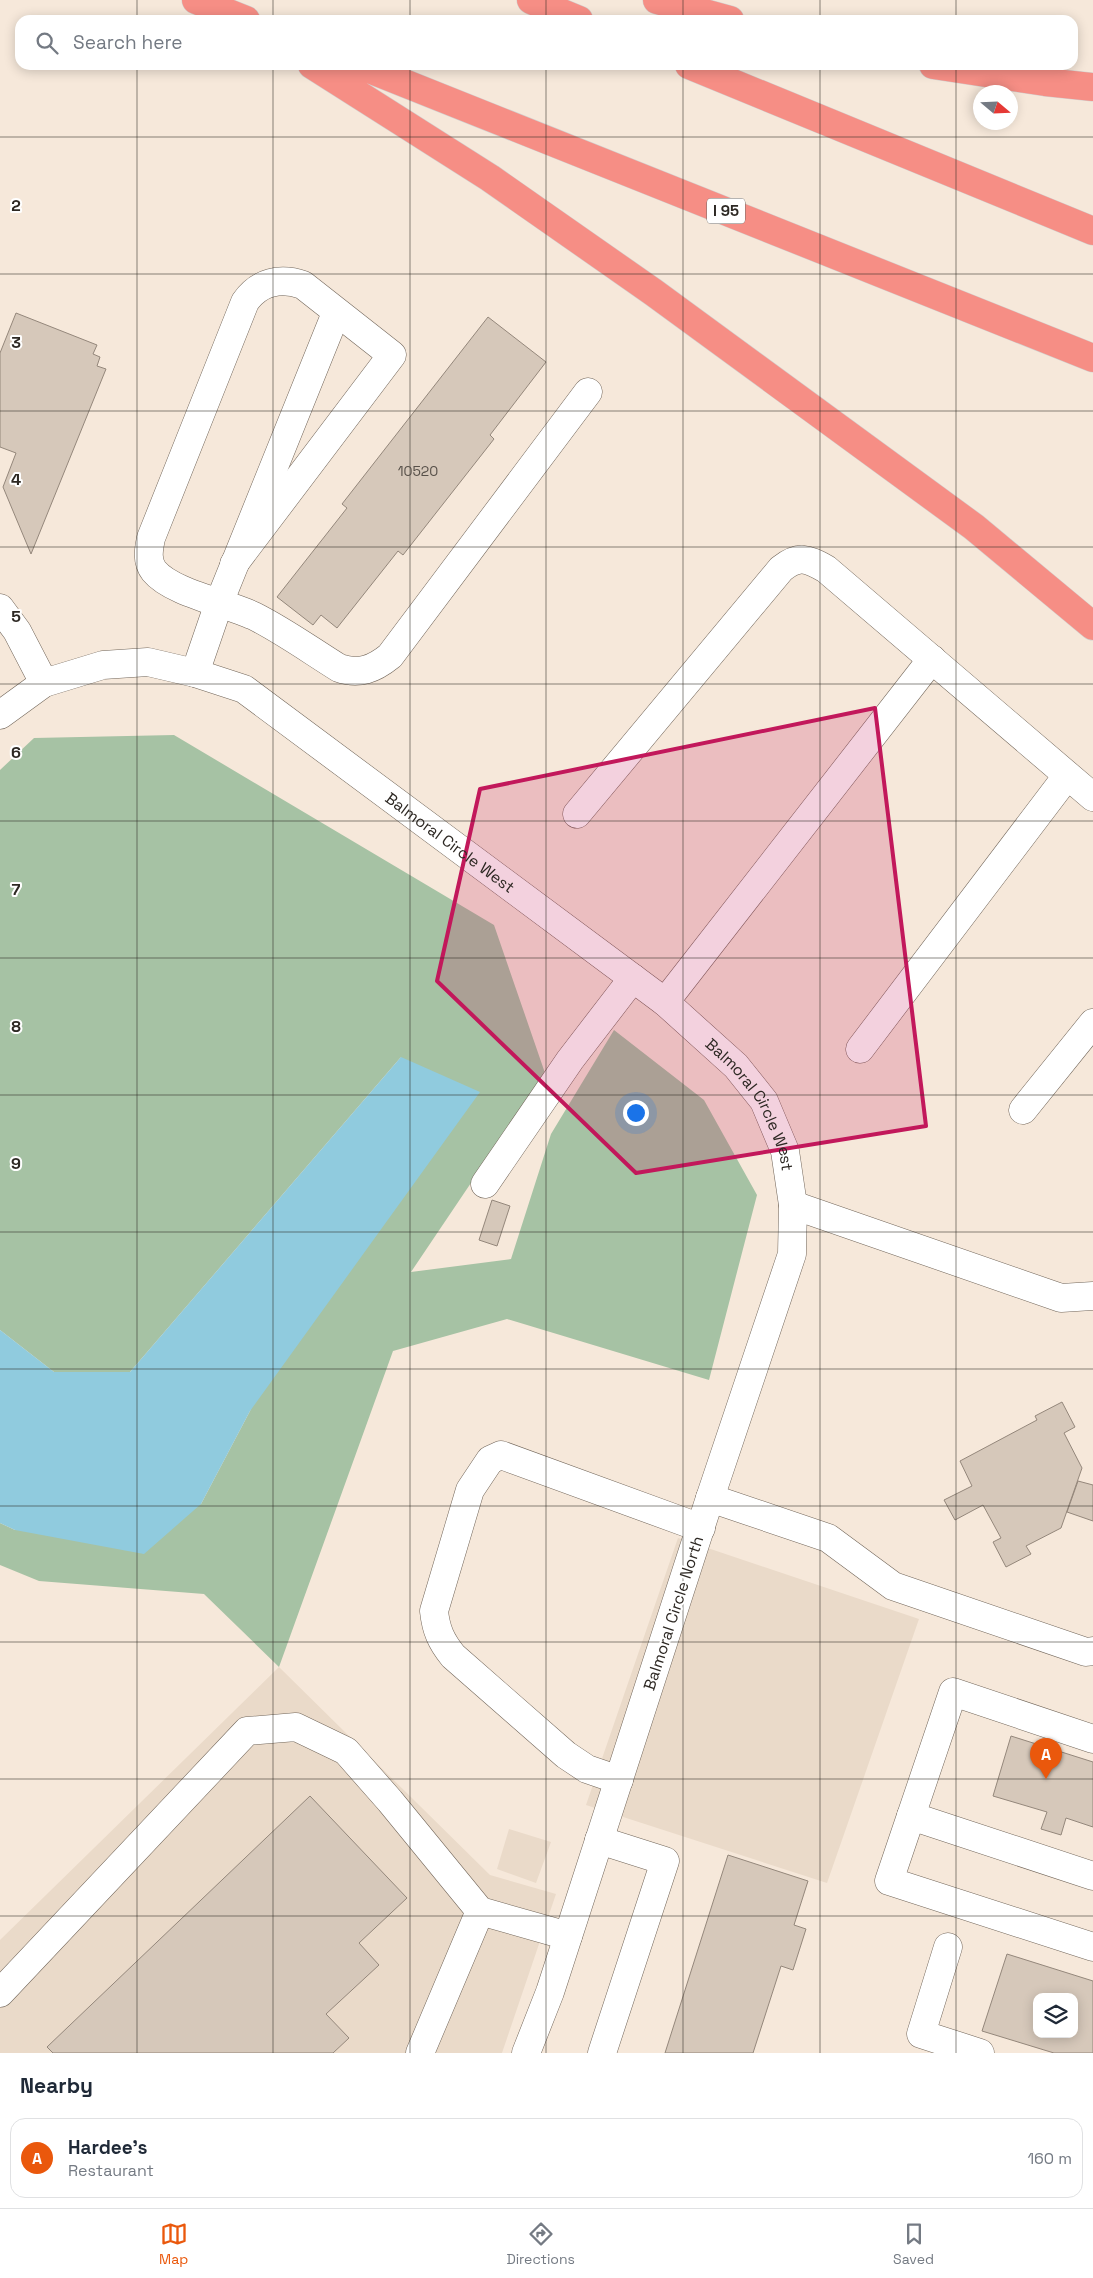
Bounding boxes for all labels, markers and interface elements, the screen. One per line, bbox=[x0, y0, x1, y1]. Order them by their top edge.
search box bbox=[15, 15, 1078, 70]
icon: search bbox=[33, 29, 61, 57]
text: Search here bbox=[73, 30, 183, 55]
north arrow bbox=[973, 85, 1018, 130]
text: 2 bbox=[11, 195, 21, 216]
road number: I 95 bbox=[707, 198, 745, 224]
text: 3 bbox=[11, 332, 21, 353]
house number: 10520 bbox=[398, 462, 438, 480]
text: 4 bbox=[11, 469, 21, 490]
text: 5 bbox=[11, 606, 21, 627]
text: 6 bbox=[11, 742, 21, 763]
street label: Balmoral Circle West bbox=[381, 788, 519, 898]
text: 7 bbox=[12, 879, 21, 900]
text: 8 bbox=[11, 1016, 21, 1037]
street label: Balmoral Circle West bbox=[701, 1034, 798, 1172]
your location bbox=[623, 1100, 649, 1126]
text: 9 bbox=[11, 1153, 21, 1174]
street label: Balmoral Circle North bbox=[639, 1533, 708, 1693]
pin: A bbox=[1030, 1738, 1062, 1779]
map controls bbox=[1033, 1993, 1078, 2038]
button: layers bbox=[1033, 1993, 1078, 2038]
text: Nearby bbox=[20, 2072, 93, 2099]
text: Hardee's bbox=[68, 2135, 148, 2160]
text: A bbox=[32, 2148, 42, 2169]
text: 160 m bbox=[1027, 2148, 1072, 2169]
text: Restaurant bbox=[68, 2160, 154, 2181]
tab: Map bbox=[159, 2220, 188, 2268]
tab: Directions bbox=[506, 2220, 575, 2268]
tab: Saved bbox=[893, 2220, 934, 2268]

